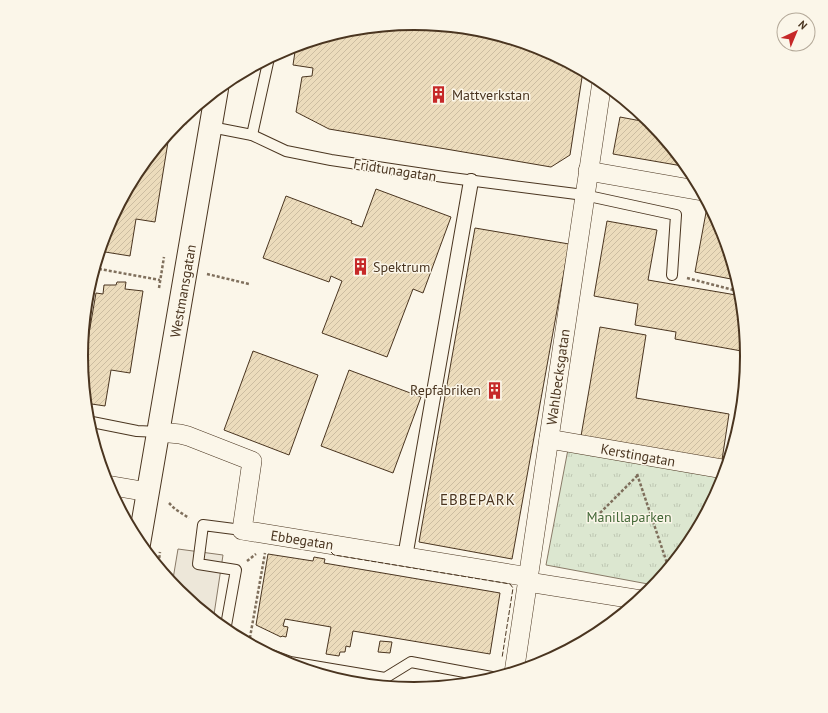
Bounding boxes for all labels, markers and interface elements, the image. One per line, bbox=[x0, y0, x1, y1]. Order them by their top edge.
north arrow bbox=[776, 12, 816, 52]
text: N bbox=[795, 17, 810, 32]
building icon: Mattverkstan bbox=[429, 85, 449, 105]
place label: Mattverkstan bbox=[452, 86, 530, 104]
street label: Fridtunagatan bbox=[352, 155, 438, 185]
street label: Westmansgatan bbox=[166, 243, 200, 339]
building icon: Spektrum bbox=[350, 257, 370, 277]
place label: Spektrum bbox=[373, 258, 430, 276]
street label: Wahlbecksgatan bbox=[542, 328, 574, 426]
building icon: Repfabriken bbox=[484, 380, 504, 400]
place label: Repfabriken bbox=[410, 381, 481, 399]
street label: Kerstingatan bbox=[599, 440, 677, 470]
district label: EBBEPARK bbox=[440, 490, 516, 509]
park label: Manillaparken bbox=[586, 508, 672, 526]
street label: Ebbegatan bbox=[269, 526, 335, 554]

